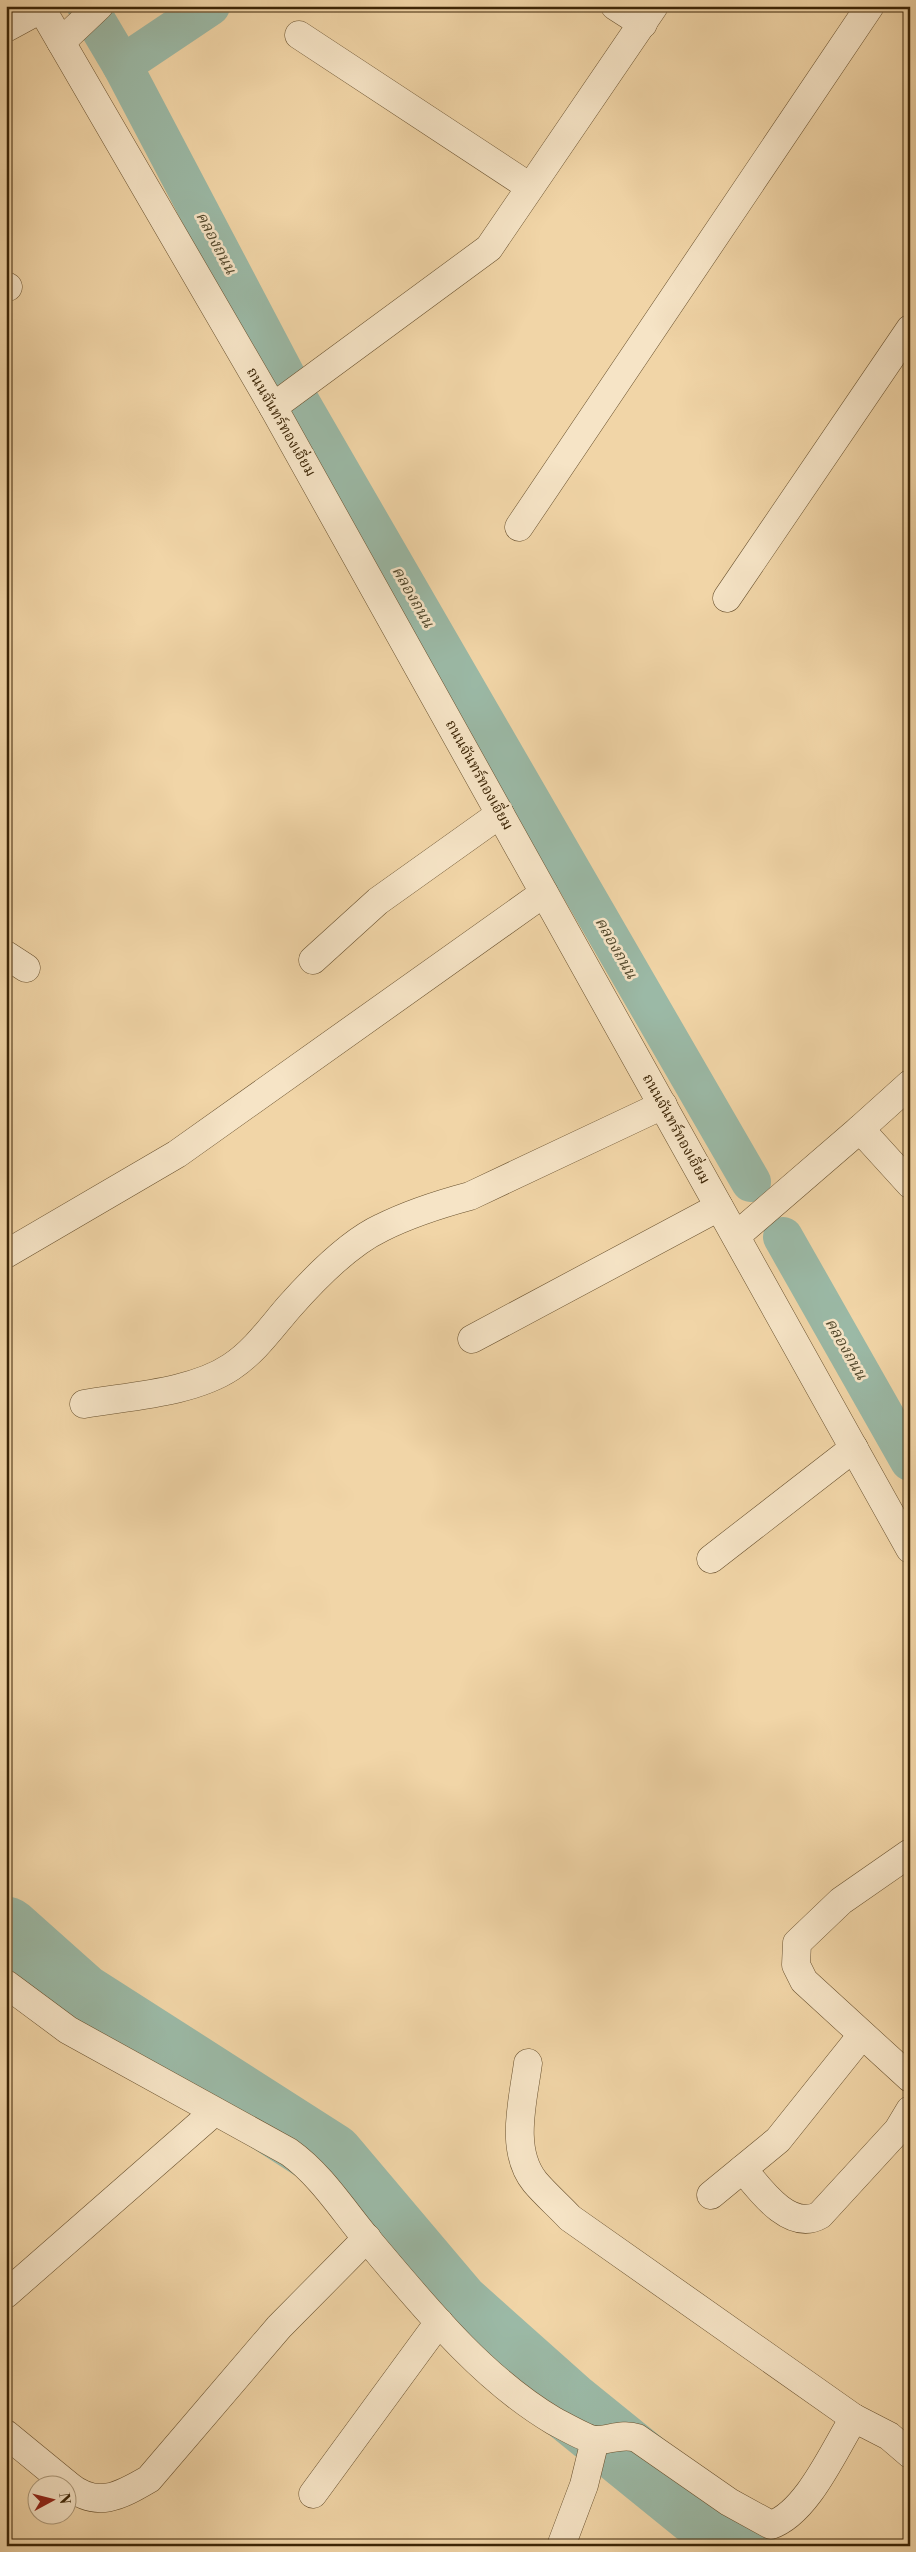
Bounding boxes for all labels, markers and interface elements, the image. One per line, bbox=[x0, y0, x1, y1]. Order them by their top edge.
water label: คลองถนน bbox=[191, 208, 241, 278]
street label: ถนนจันทร์ทองเอี่ยม bbox=[242, 363, 322, 480]
water label: คลองถนน bbox=[387, 563, 439, 632]
street label: ถนนจันทร์ทองเอี่ยม bbox=[441, 716, 519, 834]
water label: คลองถนน bbox=[590, 914, 642, 983]
street label: ถนนจันทร์ทองเอี่ยม bbox=[638, 1070, 716, 1188]
water label: คลองถนน bbox=[820, 1315, 872, 1384]
north arrow bbox=[28, 2474, 78, 2524]
text: N bbox=[54, 2492, 74, 2505]

